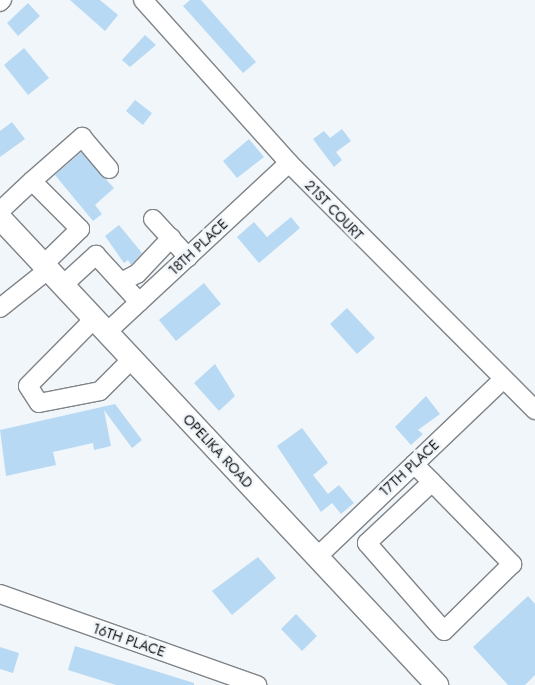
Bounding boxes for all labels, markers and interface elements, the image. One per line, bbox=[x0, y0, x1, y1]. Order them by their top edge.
street label: 21ST COURT bbox=[301, 177, 367, 243]
street label: 18TH PLACE bbox=[165, 215, 231, 279]
street label: OPELIKA ROAD bbox=[180, 411, 256, 491]
street label: 17TH PLACE bbox=[376, 436, 442, 500]
street label: 16TH PLACE bbox=[91, 620, 167, 660]

